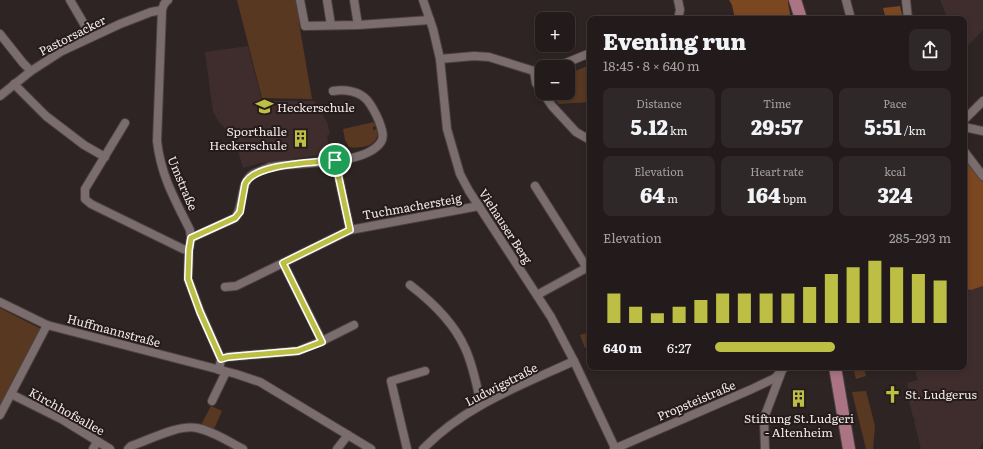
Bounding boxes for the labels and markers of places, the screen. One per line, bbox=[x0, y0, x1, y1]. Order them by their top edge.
school or university icon: Heckerschule bbox=[254, 97, 274, 117]
place label: Heckerschule bbox=[277, 98, 355, 116]
place label: Sporthalle Heckerschule bbox=[209, 122, 287, 154]
building icon: Sporthalle Heckerschule bbox=[290, 128, 310, 148]
pin bbox=[318, 143, 352, 177]
church icon: St. Ludgerus bbox=[882, 384, 902, 404]
place label: St. Ludgerus bbox=[905, 385, 978, 403]
building icon: Stiftung St.Ludgeri - Altenheim bbox=[789, 389, 809, 409]
place label: Stiftung St.Ludgeri - Altenheim bbox=[744, 409, 854, 441]

